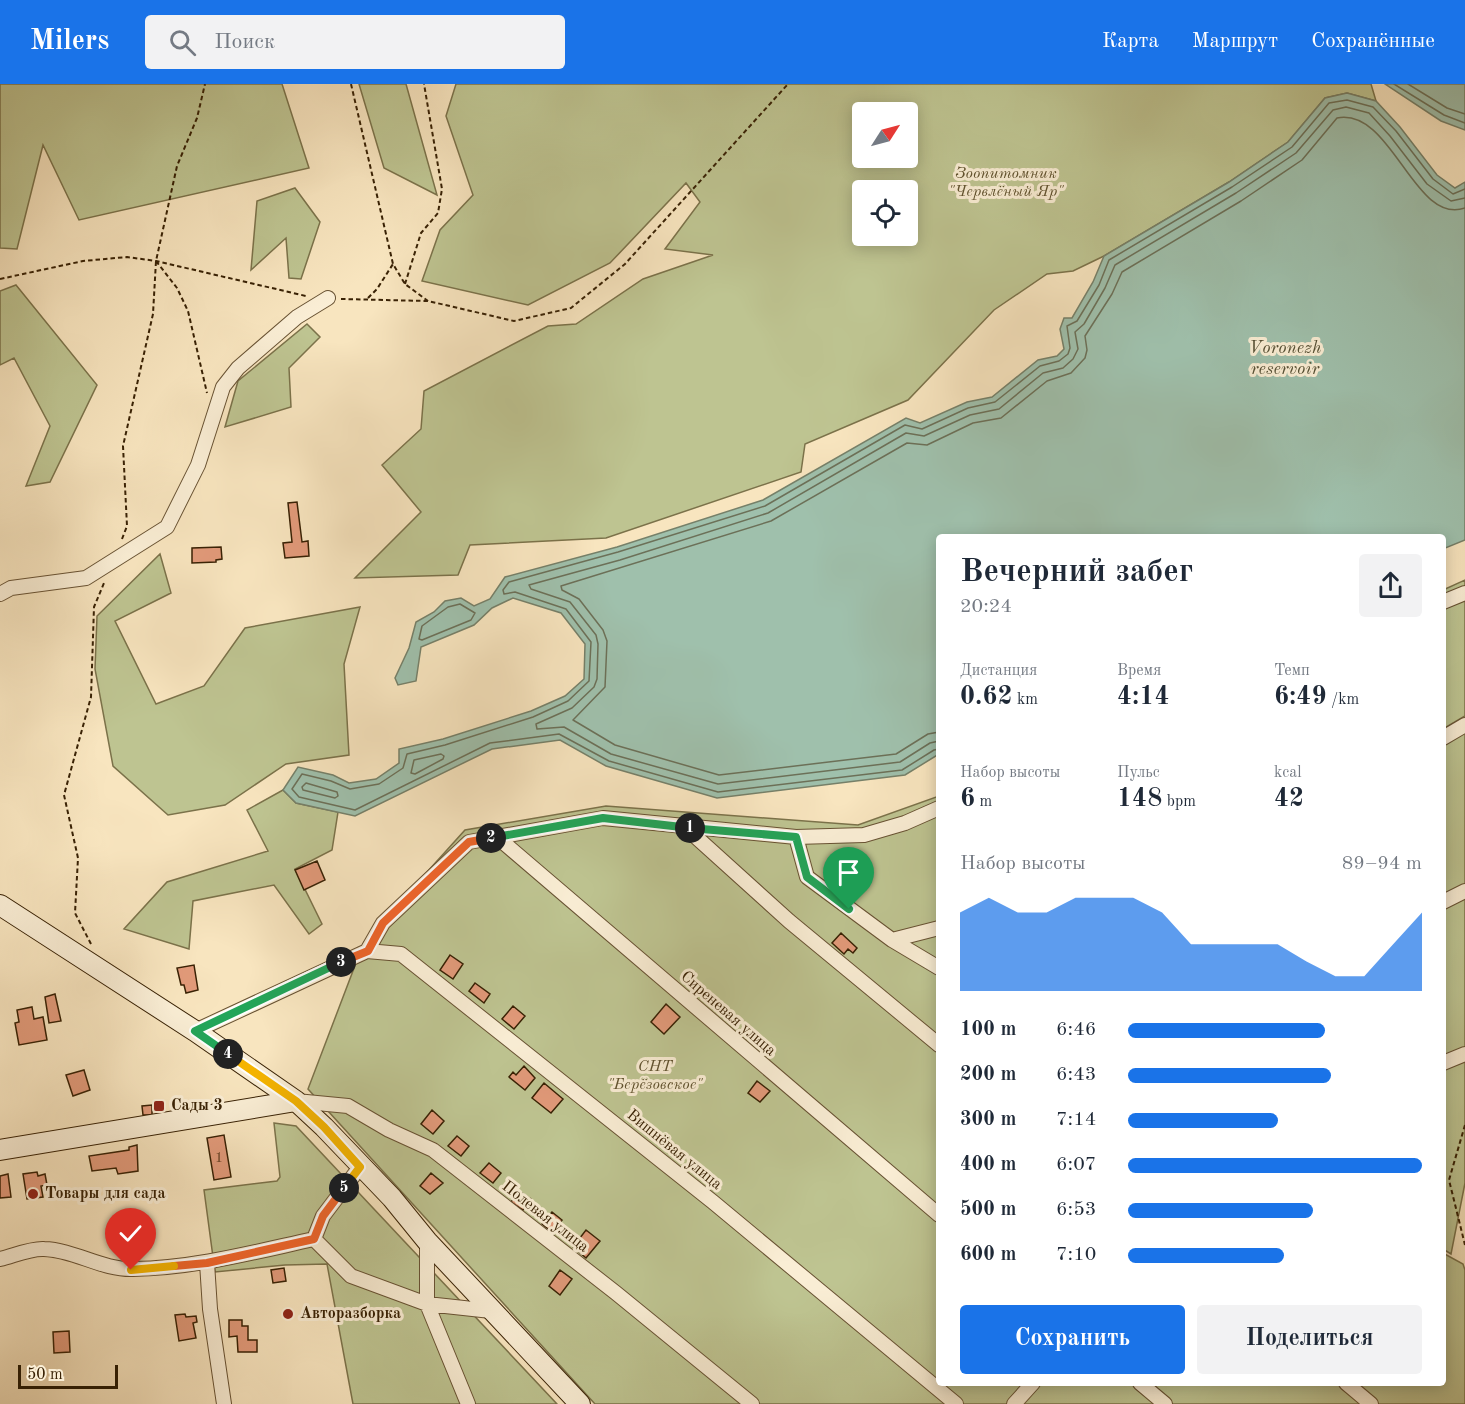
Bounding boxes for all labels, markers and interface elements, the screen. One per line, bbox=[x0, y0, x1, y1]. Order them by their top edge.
search box bbox=[145, 15, 565, 69]
icon: search bbox=[166, 26, 199, 59]
text: Milers bbox=[30, 28, 109, 56]
text: Поиск bbox=[214, 31, 275, 53]
text: Карта bbox=[1102, 31, 1159, 52]
text: Маршрут bbox=[1192, 31, 1278, 52]
text: Сохранённые bbox=[1311, 31, 1435, 52]
north arrow bbox=[852, 102, 918, 168]
map controls bbox=[852, 102, 918, 246]
park label: Зоопитомник "Червлёный Яр" bbox=[948, 166, 1064, 200]
button: locate bbox=[852, 180, 918, 246]
water label: Voronezh reservoir bbox=[1249, 339, 1321, 378]
button: share bbox=[1359, 554, 1422, 617]
text: Вечерний забег bbox=[960, 556, 1193, 589]
text: 20:24 bbox=[960, 597, 1012, 617]
text: Дистанция bbox=[960, 663, 1037, 679]
text: Время bbox=[1117, 663, 1161, 679]
text: Темп bbox=[1274, 663, 1310, 679]
text: 0.62 bbox=[960, 684, 1013, 710]
text: 4:14 bbox=[1117, 684, 1170, 710]
text: 6:49 bbox=[1274, 684, 1327, 710]
text: km bbox=[1013, 692, 1038, 708]
text: /km bbox=[1327, 692, 1359, 708]
text: Набор высоты bbox=[960, 765, 1060, 781]
text: Пульс bbox=[1117, 765, 1160, 781]
text: kcal bbox=[1274, 765, 1302, 781]
text: 6 bbox=[960, 786, 975, 812]
text: 148 bbox=[1117, 786, 1162, 812]
text: 42 bbox=[1274, 786, 1304, 812]
text: m bbox=[975, 794, 992, 810]
text: bpm bbox=[1162, 794, 1196, 810]
pin: 1 bbox=[675, 813, 705, 843]
text: 1 bbox=[685, 820, 695, 836]
pin: 2 bbox=[476, 823, 506, 853]
text: 2 bbox=[486, 830, 496, 846]
pin bbox=[823, 847, 874, 909]
text: Набор высоты bbox=[960, 854, 1086, 874]
text: 89–94 m bbox=[1342, 854, 1422, 874]
icon: arrive bbox=[832, 856, 865, 889]
pin: 3 bbox=[326, 947, 356, 977]
text: 3 bbox=[336, 954, 346, 970]
street label: Сиреневая улица bbox=[677, 968, 779, 1060]
text: 100 m bbox=[960, 1020, 1016, 1040]
text: 6:46 bbox=[1056, 1020, 1096, 1040]
pin: 4 bbox=[213, 1039, 243, 1069]
text: 4 bbox=[223, 1046, 233, 1062]
park label: СНТ "Берёзовское" bbox=[607, 1059, 703, 1093]
text: 200 m bbox=[960, 1065, 1016, 1085]
text: 6:43 bbox=[1056, 1065, 1096, 1085]
place label: Сады 3 bbox=[171, 1098, 223, 1114]
marker: Сады 3 bbox=[152, 1099, 166, 1113]
street label: Вишнёвая улица bbox=[623, 1107, 725, 1193]
text: 300 m bbox=[960, 1110, 1016, 1130]
text: 7:14 bbox=[1056, 1110, 1096, 1130]
house number: 1 bbox=[215, 1151, 223, 1165]
text: 400 m bbox=[960, 1155, 1016, 1175]
text: 6:07 bbox=[1056, 1155, 1096, 1175]
pin: 5 bbox=[329, 1173, 359, 1203]
street label: Полевая улица bbox=[499, 1178, 591, 1256]
text: 5 bbox=[339, 1180, 349, 1196]
place label: Товары для сада bbox=[45, 1186, 166, 1202]
marker: Товары для сада bbox=[26, 1187, 40, 1201]
text: 500 m bbox=[960, 1200, 1016, 1220]
text: 6:53 bbox=[1056, 1200, 1096, 1220]
pin bbox=[105, 1208, 156, 1270]
icon: check bbox=[114, 1217, 147, 1250]
text: 600 m bbox=[960, 1245, 1016, 1265]
text: 7:10 bbox=[1056, 1245, 1096, 1265]
button: Сохранить bbox=[960, 1305, 1185, 1374]
button: Поделиться bbox=[1197, 1305, 1422, 1374]
place label: Авторазборка bbox=[300, 1306, 401, 1322]
marker: Авторазборка bbox=[281, 1307, 295, 1321]
scale bar bbox=[18, 1362, 118, 1390]
text: 50 m bbox=[27, 1367, 63, 1383]

